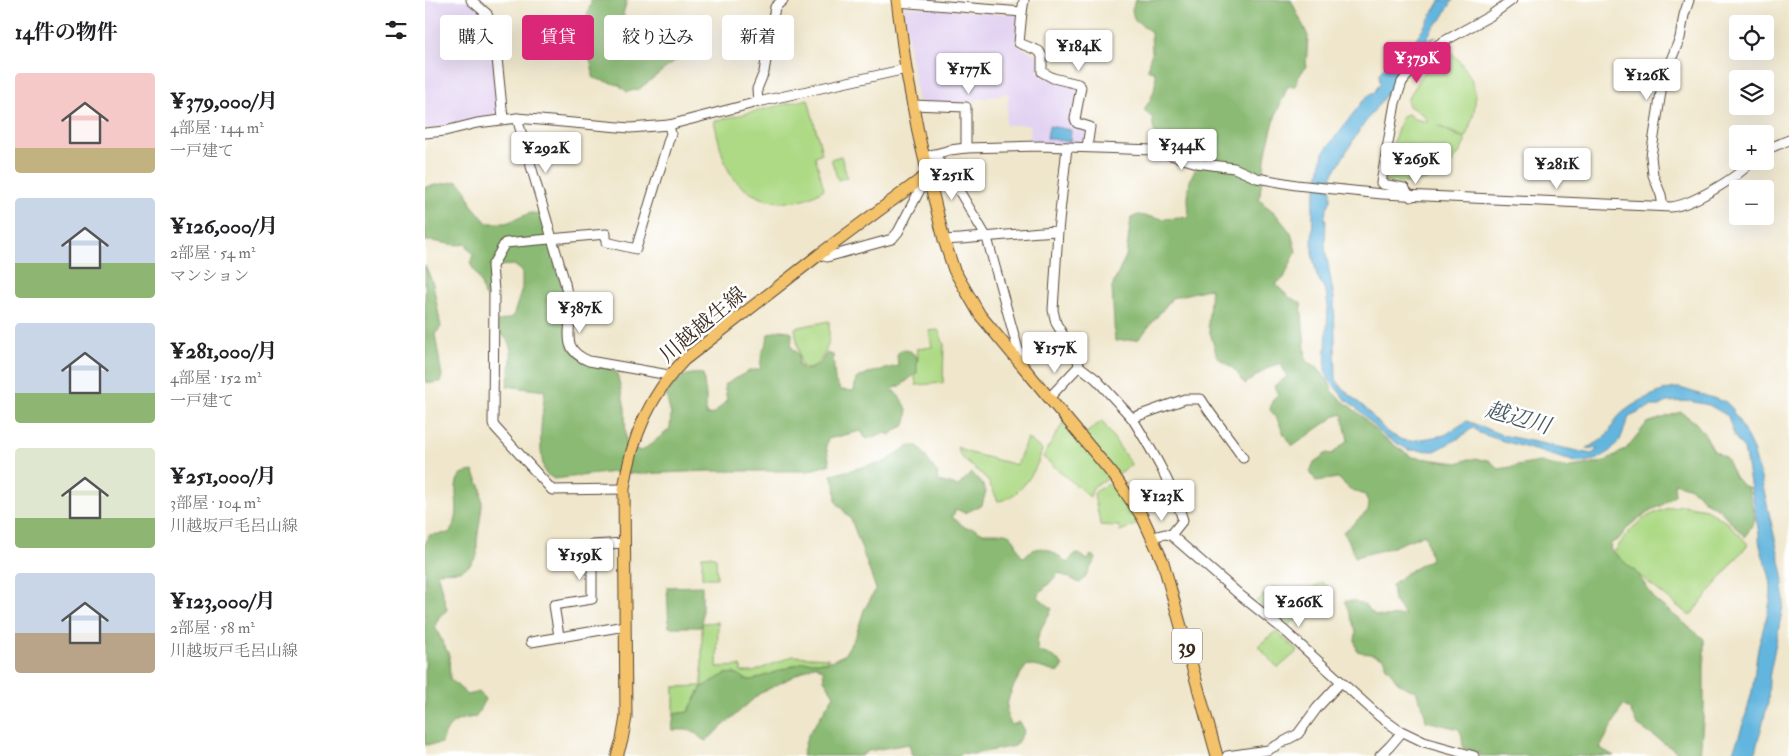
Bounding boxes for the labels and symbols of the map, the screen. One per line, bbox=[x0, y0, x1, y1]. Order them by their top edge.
pin: ¥184K bbox=[1044, 30, 1114, 72]
pin: ¥379K bbox=[1382, 42, 1452, 84]
pin: ¥177K bbox=[934, 52, 1004, 95]
pin: ¥126K bbox=[1612, 58, 1682, 101]
pin: ¥344K bbox=[1147, 128, 1217, 171]
pin: ¥292K bbox=[511, 132, 581, 174]
pin: ¥269K bbox=[1381, 142, 1451, 185]
pin: ¥281K bbox=[1522, 148, 1592, 190]
pin: ¥251K bbox=[917, 158, 987, 201]
street label: 川越越生線 bbox=[654, 281, 752, 369]
pin: ¥387K bbox=[545, 292, 615, 334]
pin: ¥157K bbox=[1020, 332, 1090, 374]
water label: 越辺川 bbox=[1482, 395, 1555, 441]
pin: ¥123K bbox=[1127, 480, 1197, 522]
pin: ¥159K bbox=[545, 538, 615, 581]
pin: ¥266K bbox=[1264, 586, 1334, 628]
road number: 39 bbox=[1172, 628, 1202, 664]

